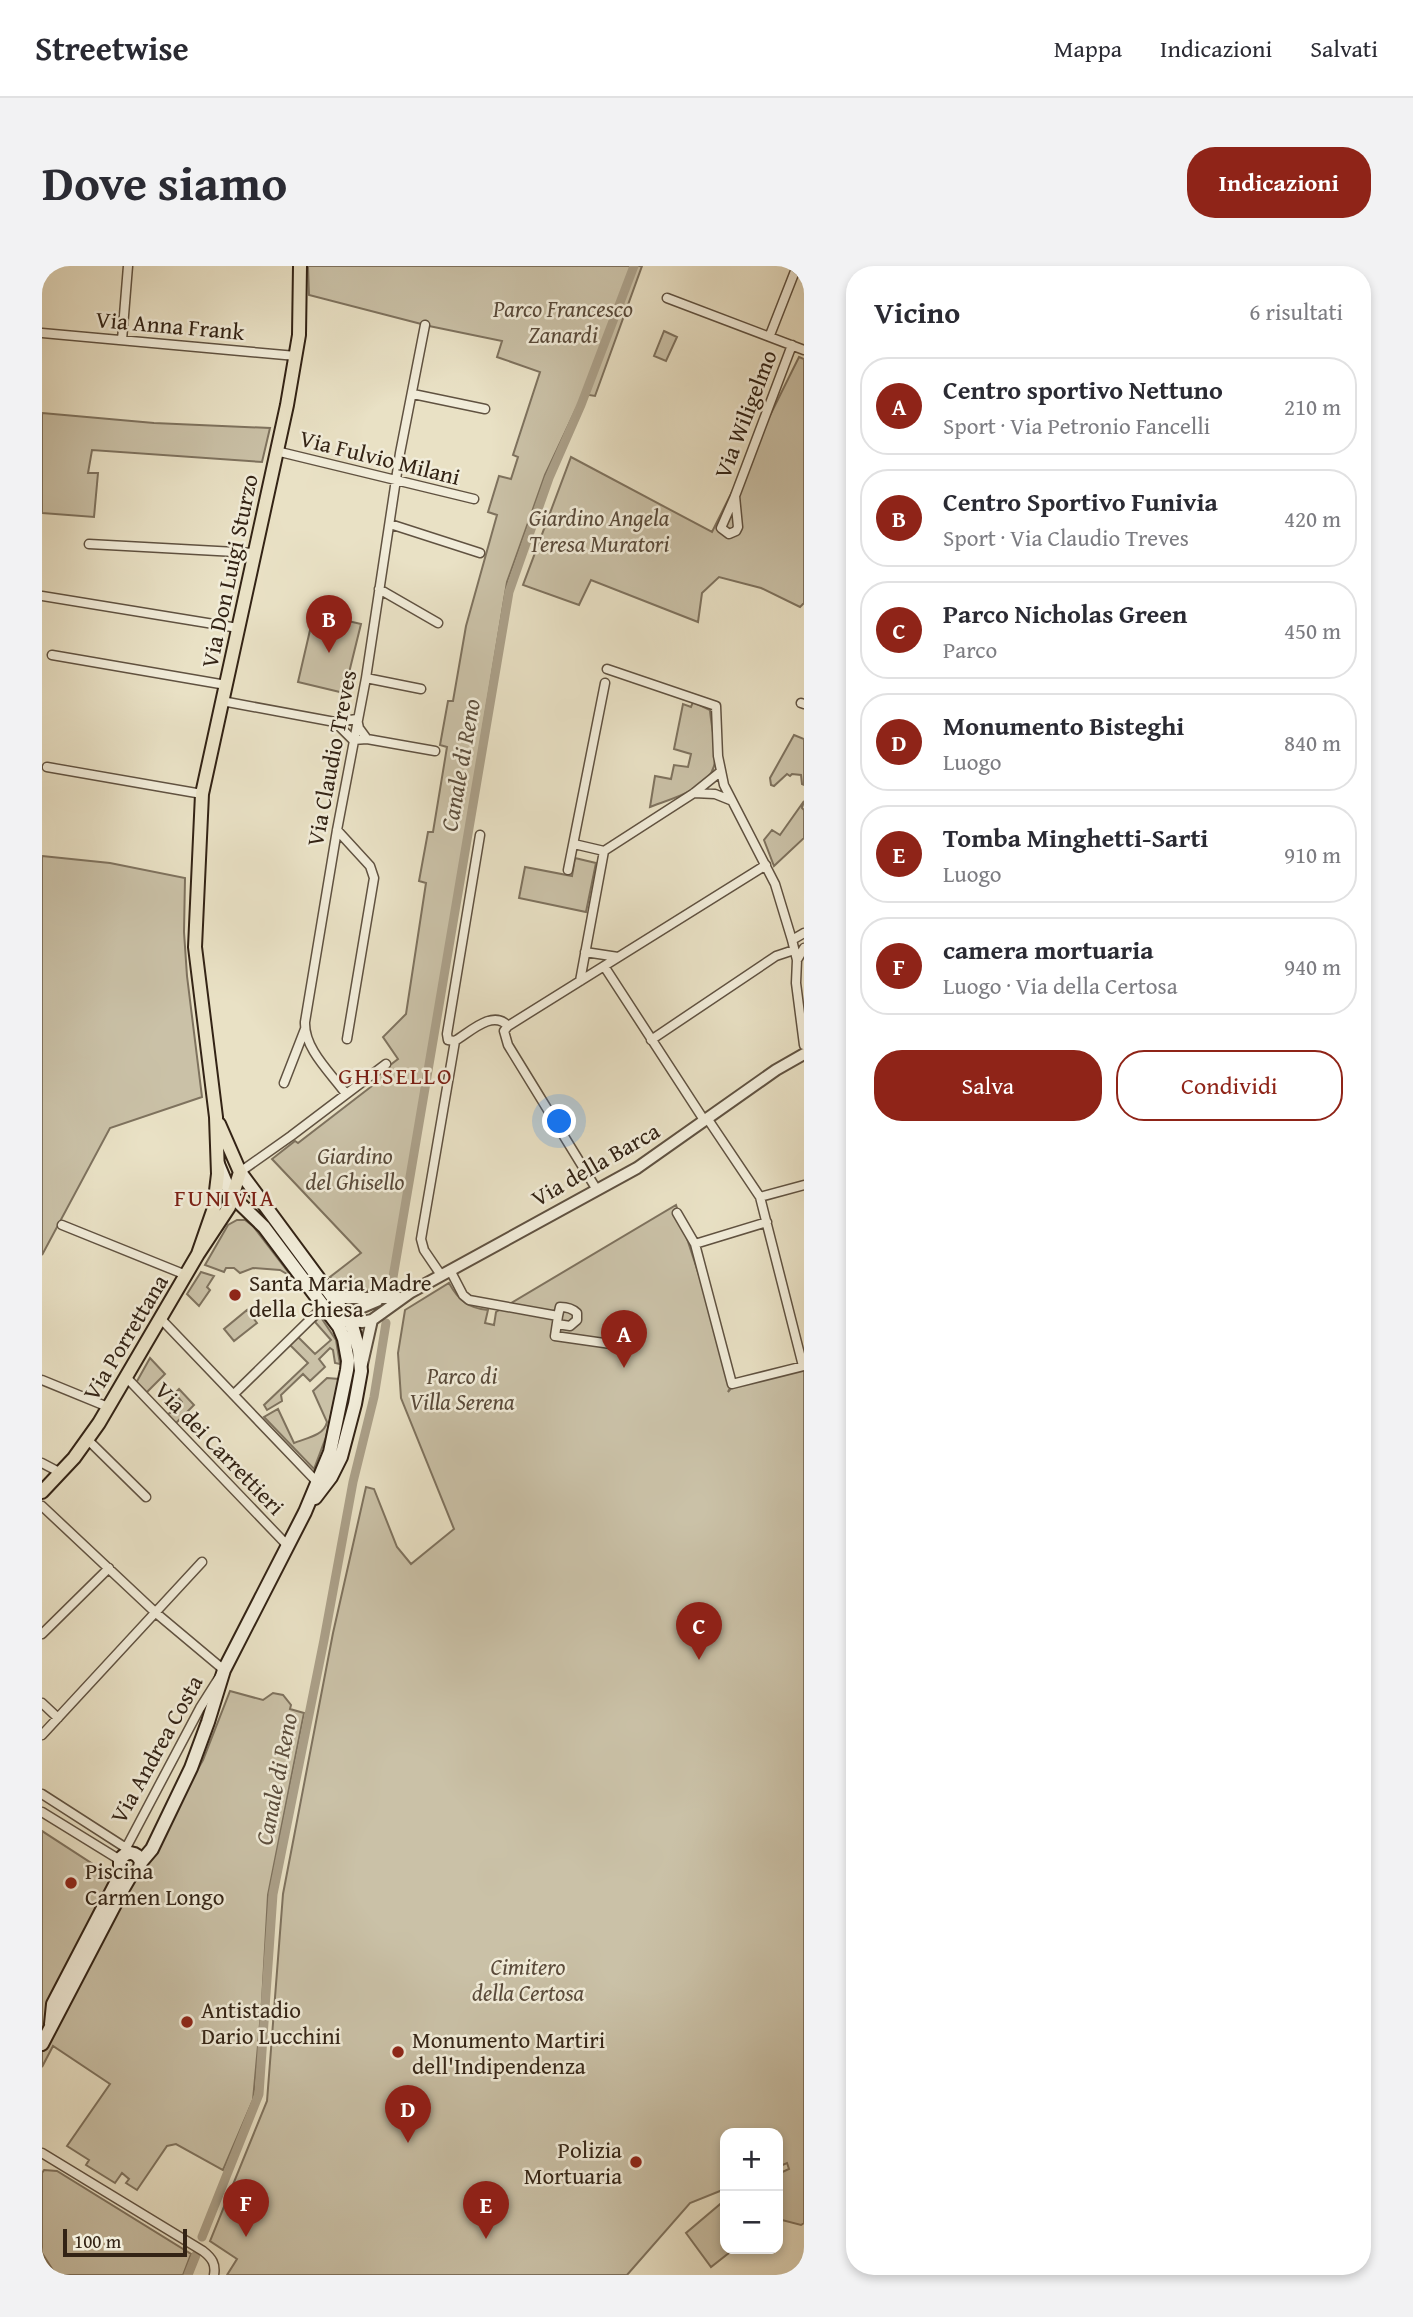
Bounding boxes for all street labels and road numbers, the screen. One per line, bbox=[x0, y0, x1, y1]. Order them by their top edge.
street label: Via Anna Frank bbox=[94, 302, 246, 348]
street label: Via Wiligelmo bbox=[705, 345, 785, 483]
street label: Via Fulvio Milani bbox=[296, 421, 464, 493]
street label: Via Don Luigi Sturzo bbox=[192, 471, 266, 671]
street label: Via Claudio Treves bbox=[298, 667, 364, 849]
street label: Via della Barca bbox=[525, 1114, 665, 1214]
street label: Via Porrettana bbox=[74, 1268, 176, 1406]
street label: Via dei Carrettieri bbox=[148, 1374, 292, 1522]
street label: Via Andrea Costa bbox=[102, 1669, 210, 1829]

